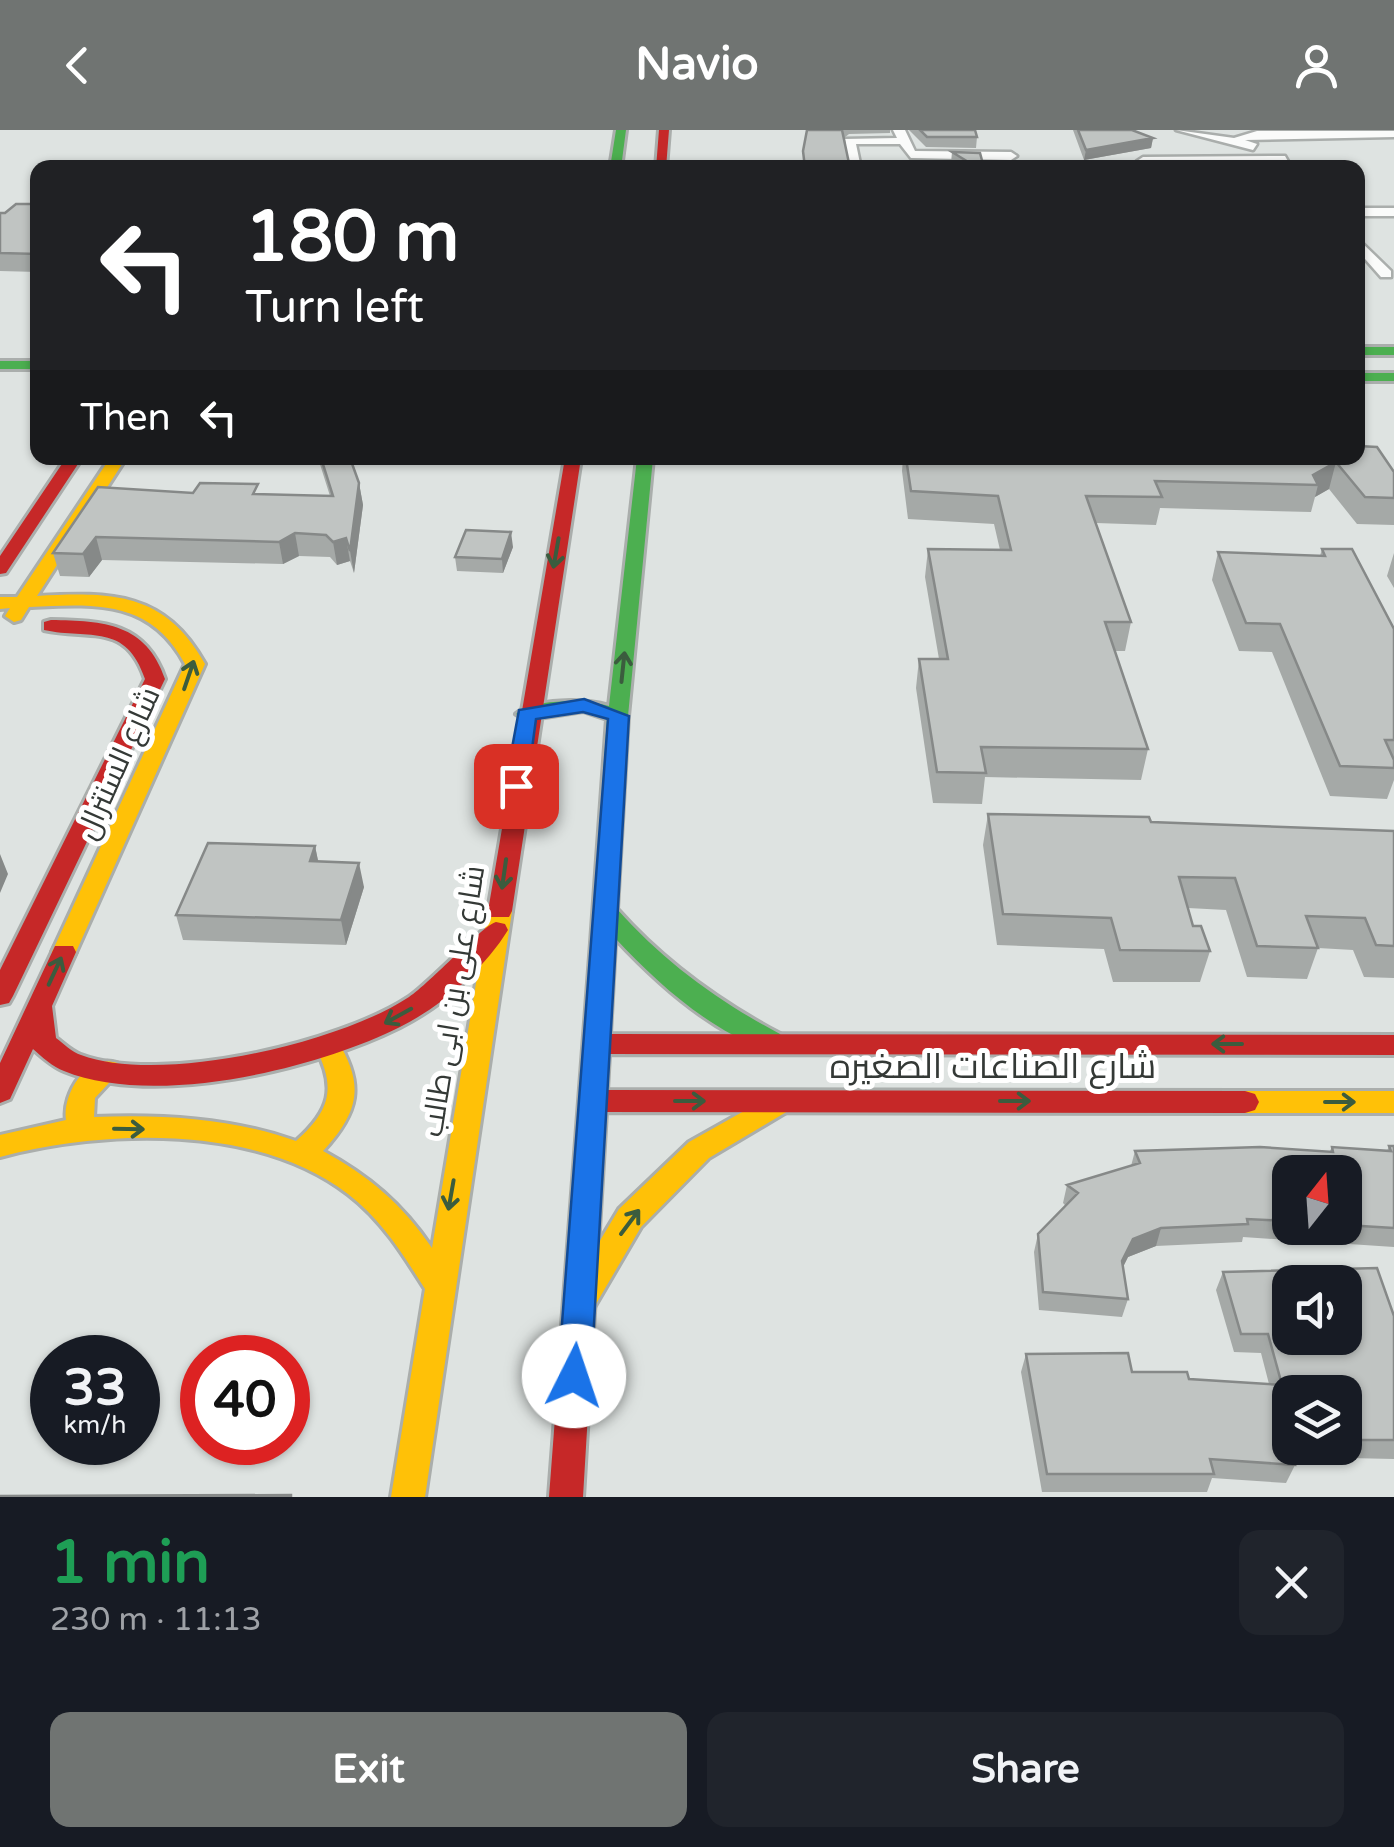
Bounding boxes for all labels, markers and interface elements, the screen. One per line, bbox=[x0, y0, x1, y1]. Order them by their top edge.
icon: back bbox=[50, 38, 105, 93]
text: Navio bbox=[635, 38, 759, 92]
icon: person bbox=[1289, 38, 1344, 93]
text: 180 m bbox=[245, 196, 459, 280]
icon: left bbox=[80, 200, 210, 330]
text: Turn left bbox=[245, 281, 424, 335]
icon: left bbox=[191, 390, 246, 445]
text: Then bbox=[80, 395, 171, 441]
one-way arrow bbox=[546, 537, 565, 569]
one-way arrow bbox=[614, 651, 633, 683]
one-way arrow bbox=[181, 660, 199, 691]
street label: شارع السنترال bbox=[68, 681, 169, 845]
pin bbox=[474, 744, 559, 829]
icon: arrive bbox=[489, 759, 544, 814]
one-way arrow bbox=[494, 857, 513, 890]
street label: شارع على بن ابى طالب bbox=[414, 863, 494, 1140]
one-way arrow bbox=[46, 957, 65, 987]
one-way arrow bbox=[384, 1006, 413, 1026]
one-way arrow bbox=[1211, 1034, 1244, 1054]
street label: شارع الصناعات الصغيره bbox=[830, 1046, 1156, 1089]
one-way arrow bbox=[674, 1092, 706, 1110]
one-way arrow bbox=[998, 1092, 1031, 1110]
one-way arrow bbox=[1324, 1092, 1356, 1112]
one-way arrow bbox=[113, 1120, 145, 1139]
north arrow bbox=[1272, 1155, 1362, 1245]
map controls bbox=[1272, 1155, 1362, 1465]
one-way arrow bbox=[441, 1178, 460, 1211]
one-way arrow bbox=[619, 1209, 640, 1236]
button: sound bbox=[1272, 1265, 1362, 1355]
position arrow bbox=[522, 1324, 626, 1428]
speed limit sign: 40 bbox=[180, 1335, 310, 1465]
text: 33 bbox=[64, 1358, 126, 1418]
button: layers bbox=[1272, 1375, 1362, 1465]
text: km/h bbox=[64, 1410, 126, 1440]
text: 1 min bbox=[50, 1527, 210, 1599]
button: close bbox=[1239, 1530, 1344, 1635]
text: 230 m · 11:13 bbox=[50, 1601, 262, 1639]
button: Exit bbox=[50, 1712, 687, 1827]
button: Share bbox=[707, 1712, 1344, 1827]

